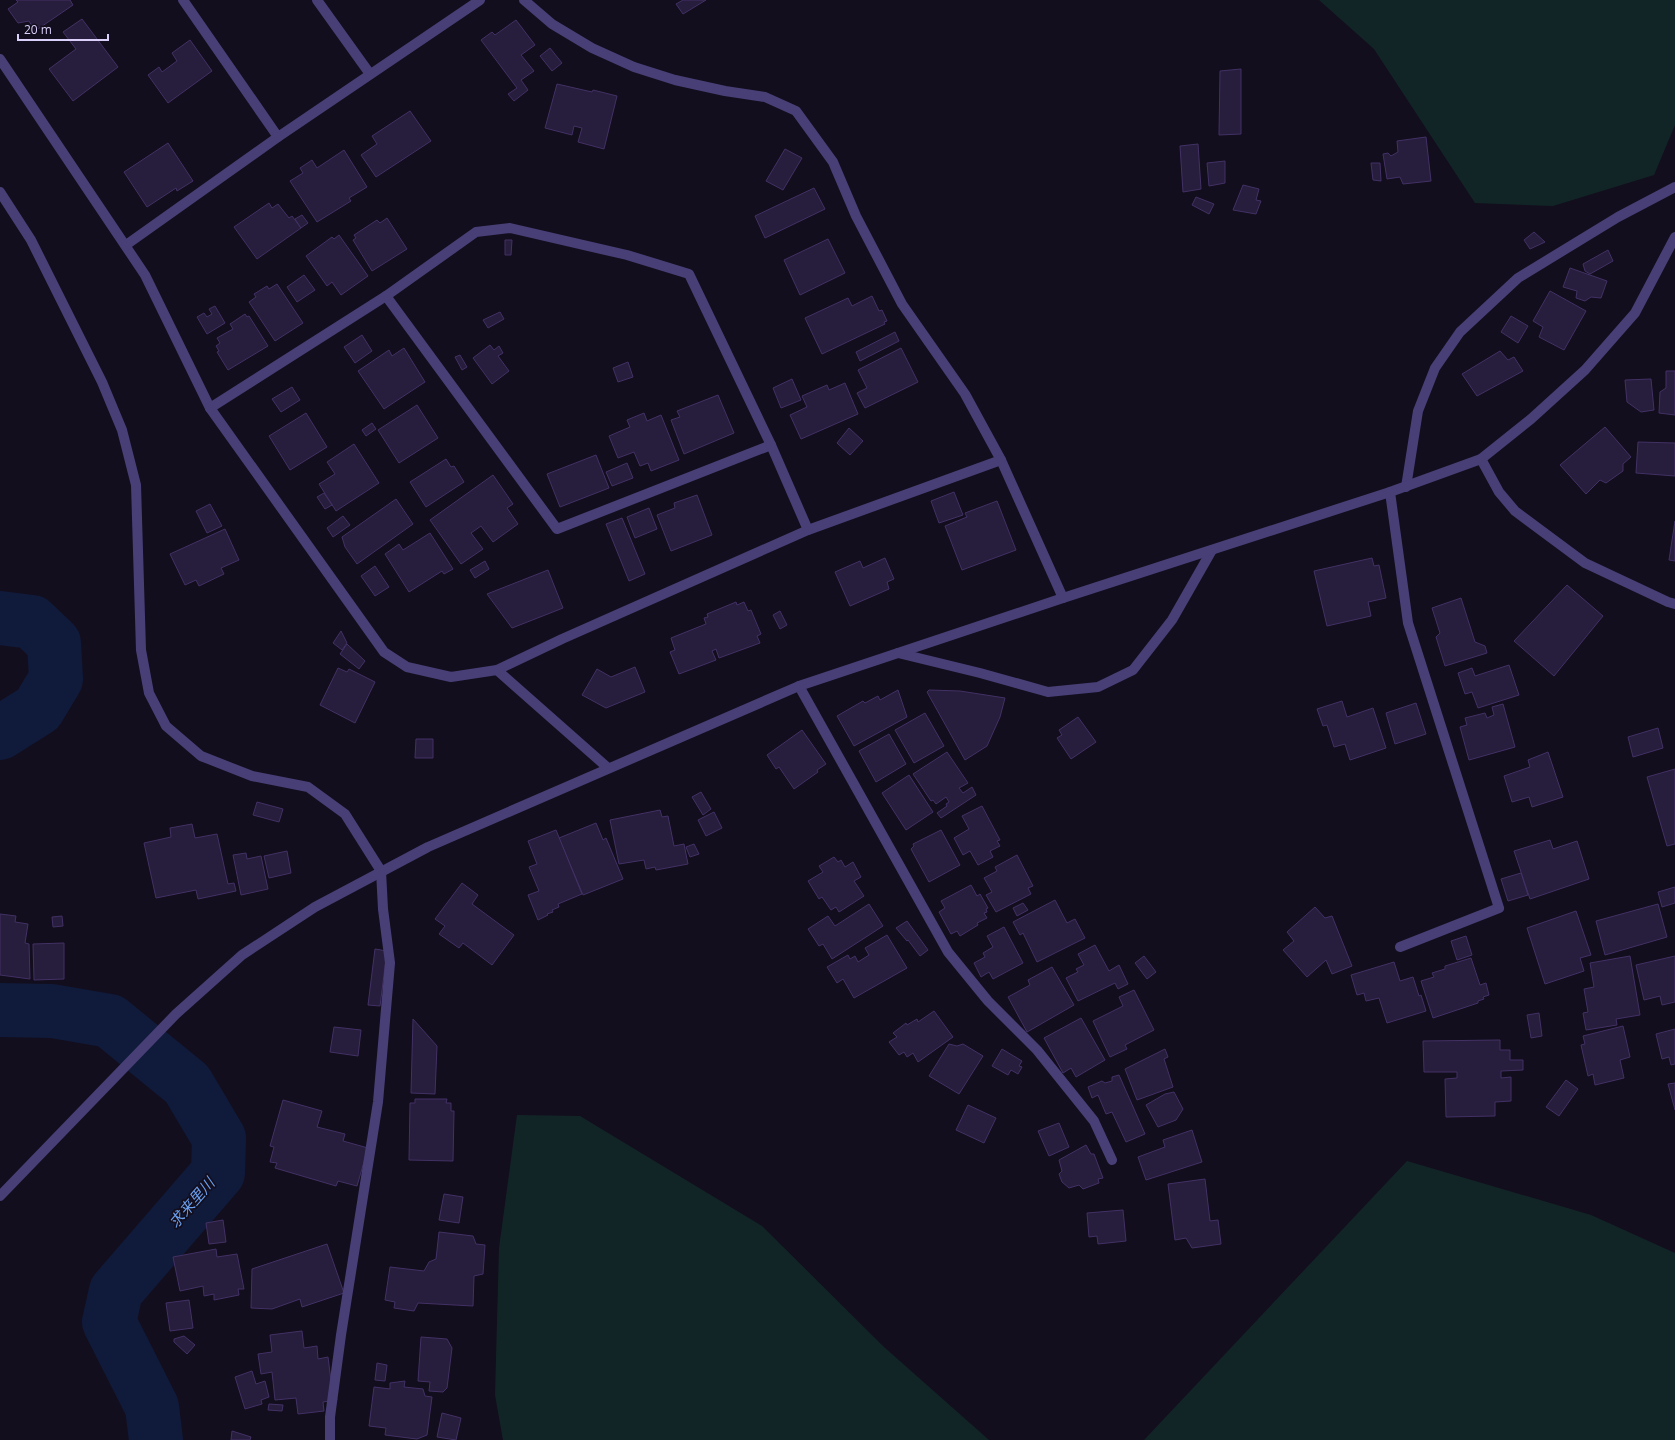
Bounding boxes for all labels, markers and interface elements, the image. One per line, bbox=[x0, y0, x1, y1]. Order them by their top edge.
scale bar bbox=[18, 16, 108, 42]
text: 20 m bbox=[24, 21, 52, 38]
water label: 求来里川 bbox=[164, 1172, 220, 1232]

